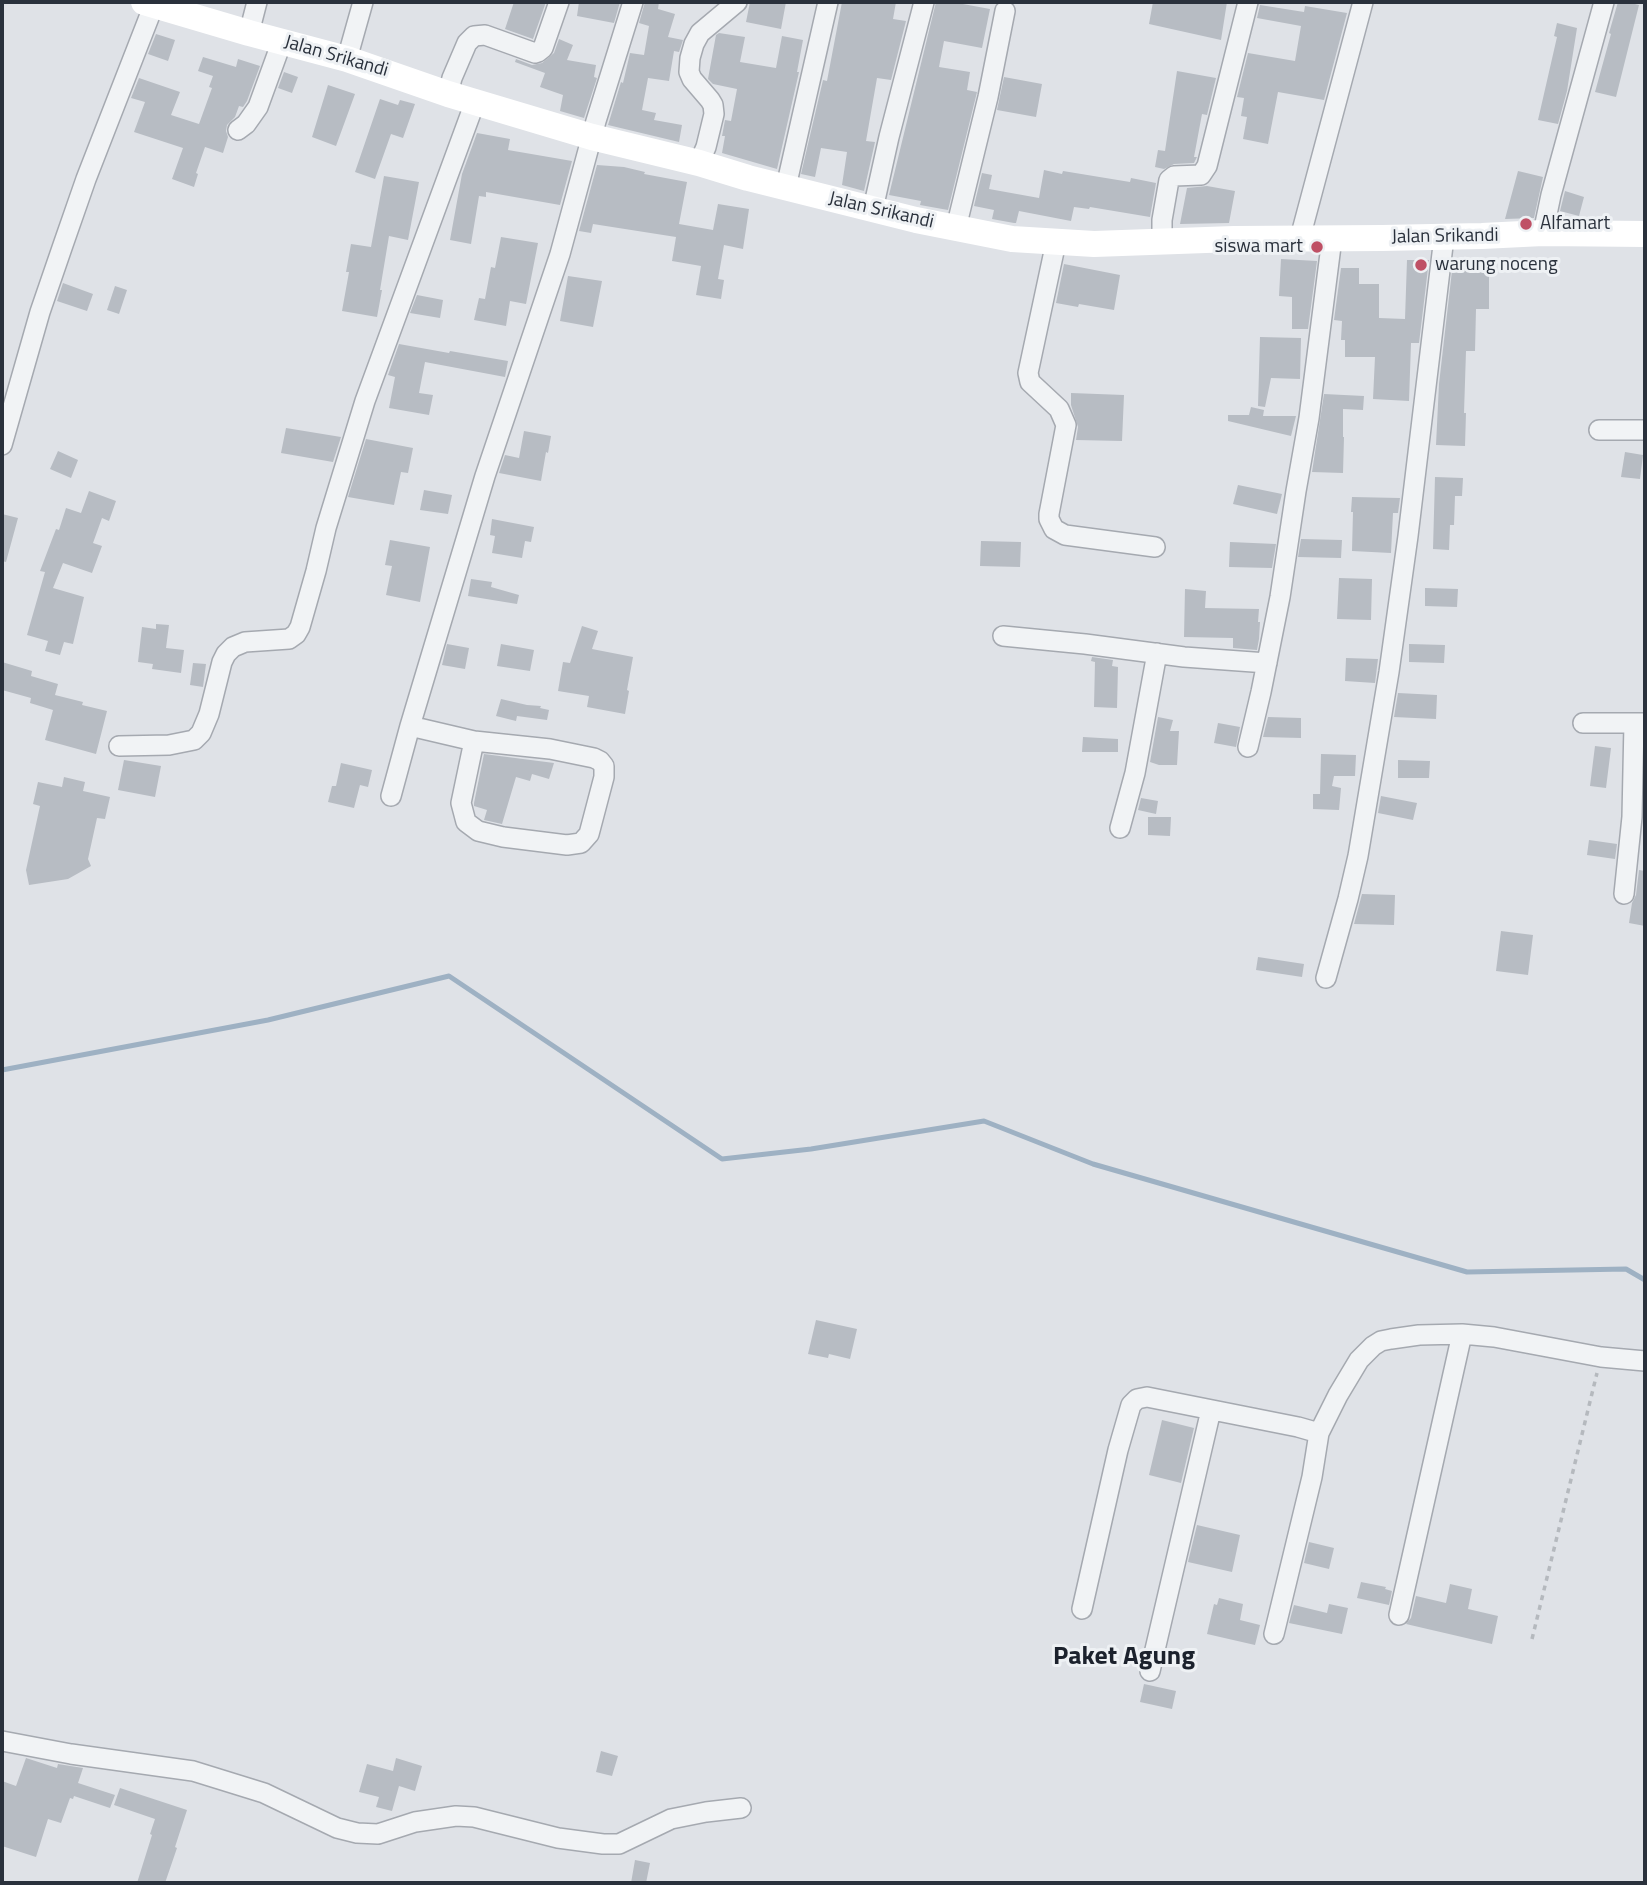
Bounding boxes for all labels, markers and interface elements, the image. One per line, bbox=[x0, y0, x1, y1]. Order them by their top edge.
street label: Jalan Srikandi bbox=[281, 31, 391, 83]
street label: Jalan Srikandi bbox=[826, 188, 936, 234]
place label: Alfamart bbox=[1540, 213, 1610, 235]
marker: Alfamart bbox=[1518, 216, 1534, 232]
street label: Jalan Srikandi bbox=[1391, 225, 1499, 249]
place label: siswa mart bbox=[1215, 236, 1303, 258]
marker: siswa mart bbox=[1309, 239, 1325, 255]
place label: warung noceng bbox=[1435, 254, 1558, 276]
marker: warung noceng bbox=[1413, 257, 1429, 273]
district label: Paket Agung bbox=[1053, 1642, 1195, 1674]

